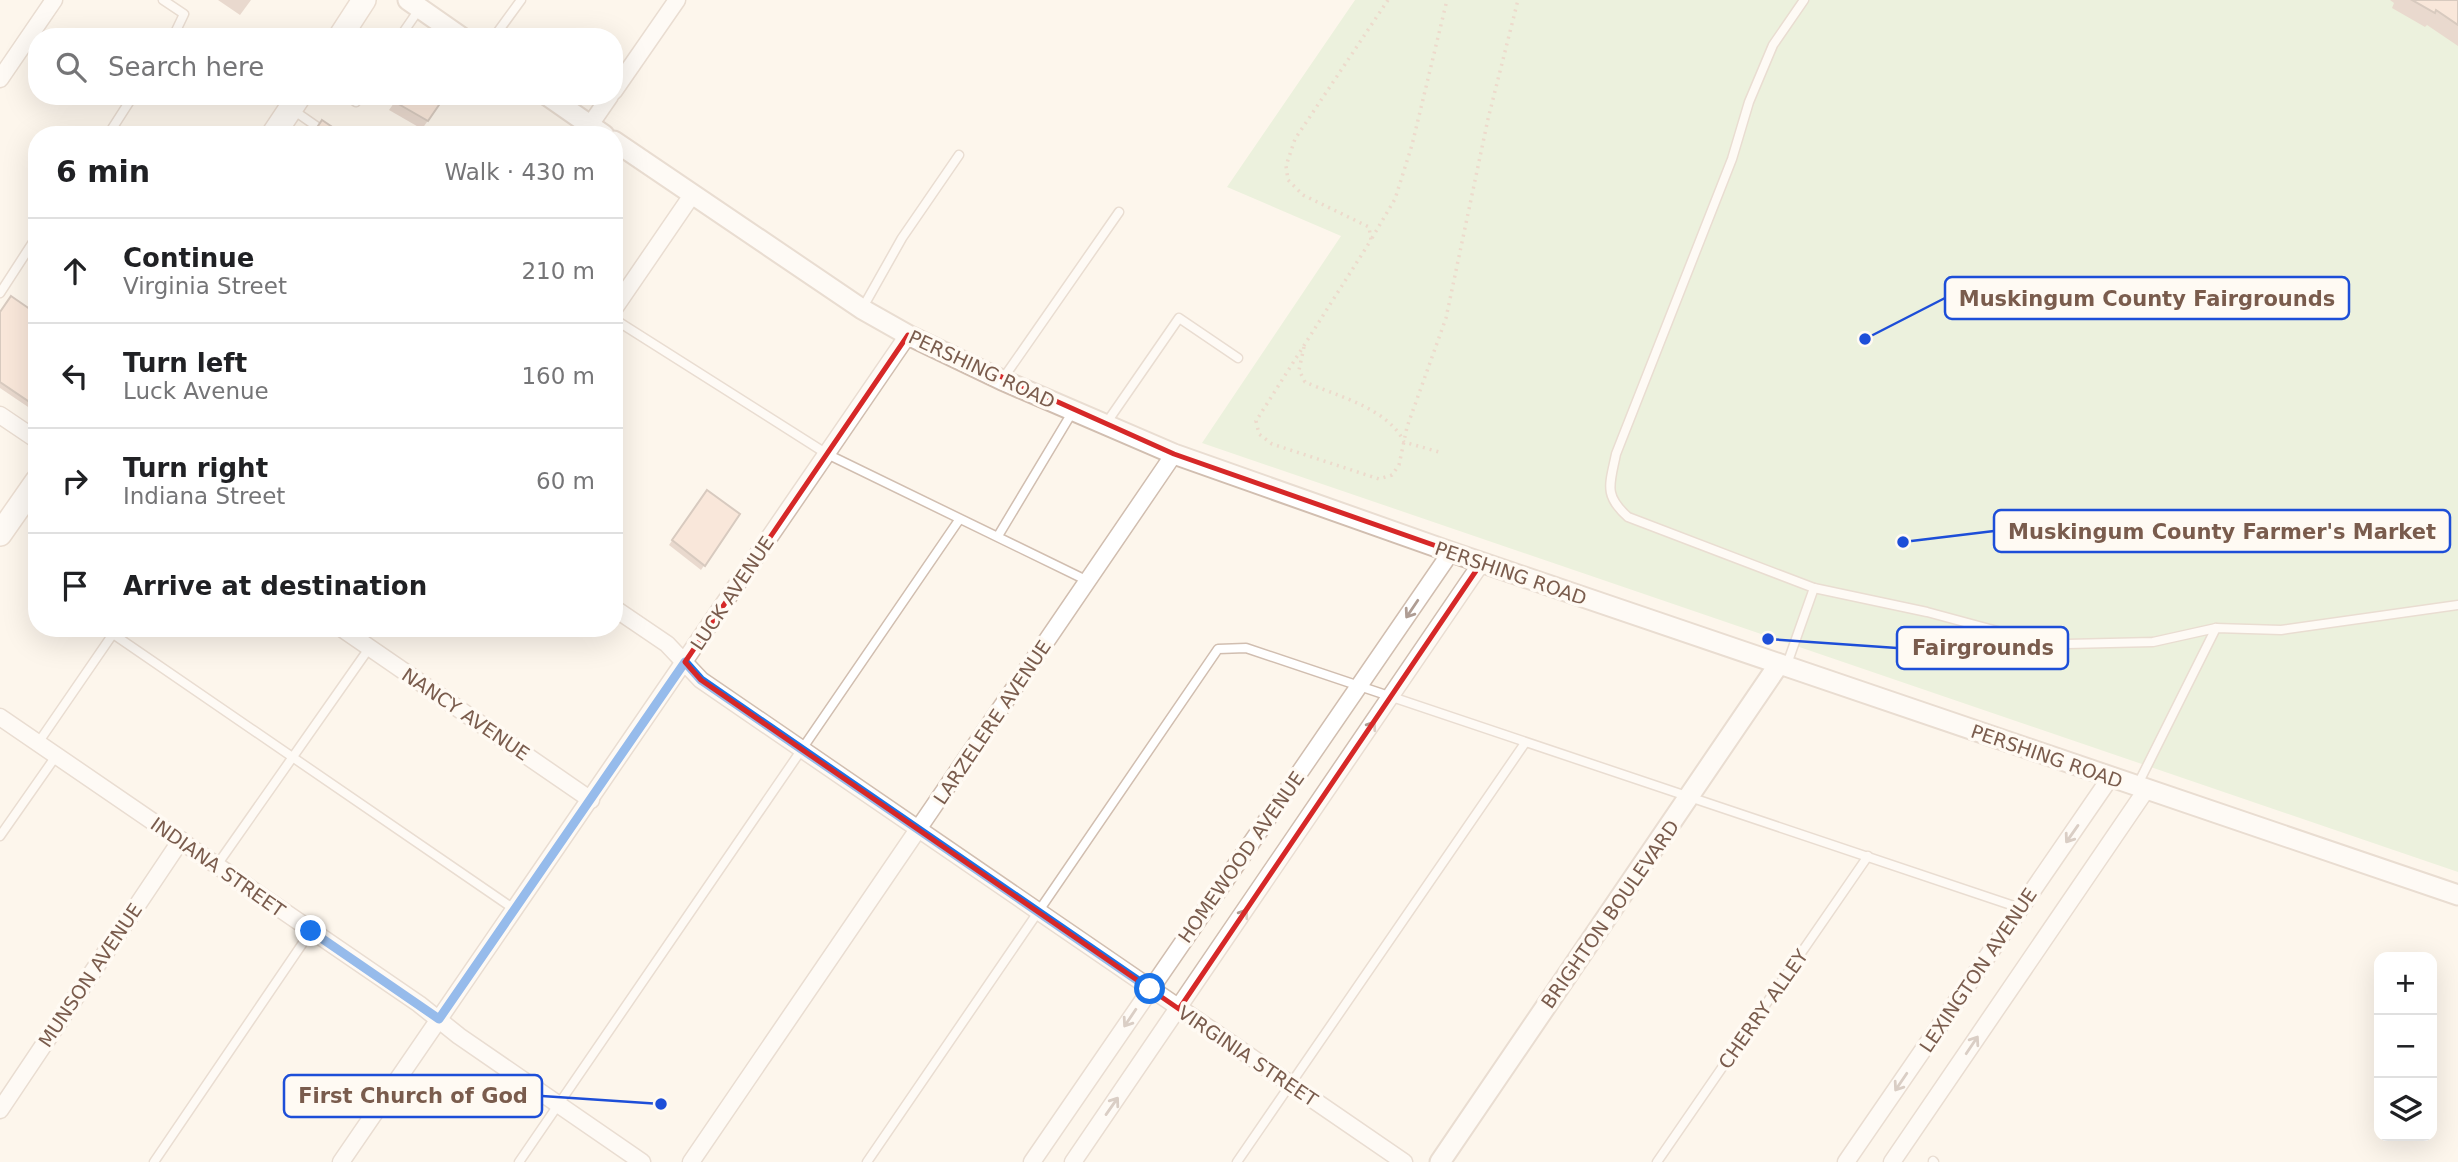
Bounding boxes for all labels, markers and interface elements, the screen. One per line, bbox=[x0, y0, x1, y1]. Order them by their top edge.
search box bbox=[28, 28, 623, 105]
icon: search bbox=[52, 48, 90, 86]
text: Search here bbox=[108, 52, 264, 82]
text: 6 min bbox=[56, 154, 150, 189]
text: Walk · 430 m bbox=[444, 159, 595, 185]
text: Continue bbox=[123, 243, 254, 273]
icon: ahead bbox=[56, 252, 94, 290]
text: 210 m bbox=[521, 258, 595, 284]
text: Virginia Street bbox=[123, 273, 287, 299]
callout: Muskingum County Fairgrounds bbox=[1945, 277, 2349, 319]
text: Muskingum County Fairgrounds bbox=[1959, 287, 2335, 311]
street label: PERSHING ROAD bbox=[905, 325, 1059, 413]
text: Turn left bbox=[123, 348, 247, 378]
icon: left bbox=[56, 357, 94, 395]
text: 160 m bbox=[521, 363, 595, 389]
text: Luck Avenue bbox=[123, 378, 269, 404]
text: Turn right bbox=[123, 453, 268, 483]
icon: right bbox=[56, 462, 94, 500]
text: 60 m bbox=[536, 468, 595, 494]
text: Indiana Street bbox=[123, 483, 285, 509]
callout: Muskingum County Farmer's Market bbox=[1994, 510, 2450, 552]
text: Muskingum County Farmer's Market bbox=[2008, 520, 2436, 544]
street label: LUCK AVENUE bbox=[686, 532, 778, 654]
street label: PERSHING ROAD bbox=[1432, 537, 1590, 609]
icon: arrive bbox=[56, 567, 94, 605]
text: Arrive at destination bbox=[123, 571, 427, 601]
one-way arrow bbox=[1405, 598, 1419, 618]
callout: Fairgrounds bbox=[1897, 627, 2068, 669]
street label: LARZELERE AVENUE bbox=[929, 636, 1055, 808]
text: Fairgrounds bbox=[1912, 636, 2054, 660]
street label: NANCY AVENUE bbox=[398, 663, 534, 765]
street label: PERSHING ROAD bbox=[1968, 720, 2126, 792]
one-way arrow bbox=[1362, 721, 1376, 741]
street label: HOMEWOOD AVENUE bbox=[1174, 767, 1308, 947]
street label: INDIANA STREET bbox=[147, 812, 290, 922]
street label: BRIGHTON BOULEVARD bbox=[1537, 816, 1683, 1012]
one-way arrow bbox=[2064, 824, 2079, 843]
street label: LEXINGTON AVENUE bbox=[1915, 884, 2041, 1056]
street label: MUNSON AVENUE bbox=[34, 899, 146, 1051]
one-way arrow bbox=[1234, 909, 1248, 928]
route end bbox=[295, 915, 326, 946]
street label: CHERRY ALLEY bbox=[1714, 945, 1812, 1073]
map controls bbox=[2374, 952, 2437, 1141]
button: + bbox=[2374, 952, 2437, 1015]
route start bbox=[1134, 973, 1165, 1004]
street label: VIRGINIA STREET bbox=[1174, 1001, 1322, 1111]
one-way arrow bbox=[1123, 1008, 1137, 1027]
button: − bbox=[2374, 1015, 2437, 1078]
one-way arrow bbox=[1965, 1036, 1979, 1055]
one-way arrow bbox=[1894, 1072, 1908, 1091]
callout: First Church of God bbox=[284, 1075, 542, 1117]
button: layers bbox=[2374, 1078, 2437, 1141]
text: First Church of God bbox=[298, 1084, 528, 1108]
one-way arrow bbox=[1105, 1097, 1119, 1116]

